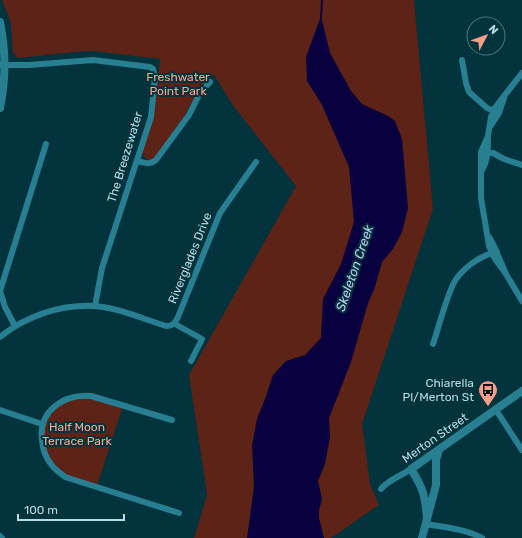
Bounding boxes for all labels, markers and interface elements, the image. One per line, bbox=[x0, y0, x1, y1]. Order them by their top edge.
north arrow bbox=[466, 16, 506, 56]
text: N bbox=[486, 23, 501, 37]
park label: Freshwater Point Park bbox=[146, 70, 210, 98]
street label: The Breezewater bbox=[105, 110, 146, 204]
street label: Riverglades Drive bbox=[165, 210, 215, 306]
water label: Skeleton Creek bbox=[333, 223, 376, 313]
place label: Chiarella Pl/Merton St bbox=[402, 376, 474, 404]
bus stop icon: Chiarella Pl/Merton St bbox=[477, 379, 499, 407]
street label: Merton Street bbox=[399, 410, 471, 466]
park label: Half Moon Terrace Park bbox=[42, 420, 113, 448]
scale bar bbox=[18, 496, 124, 522]
text: 100 m bbox=[24, 503, 58, 517]

